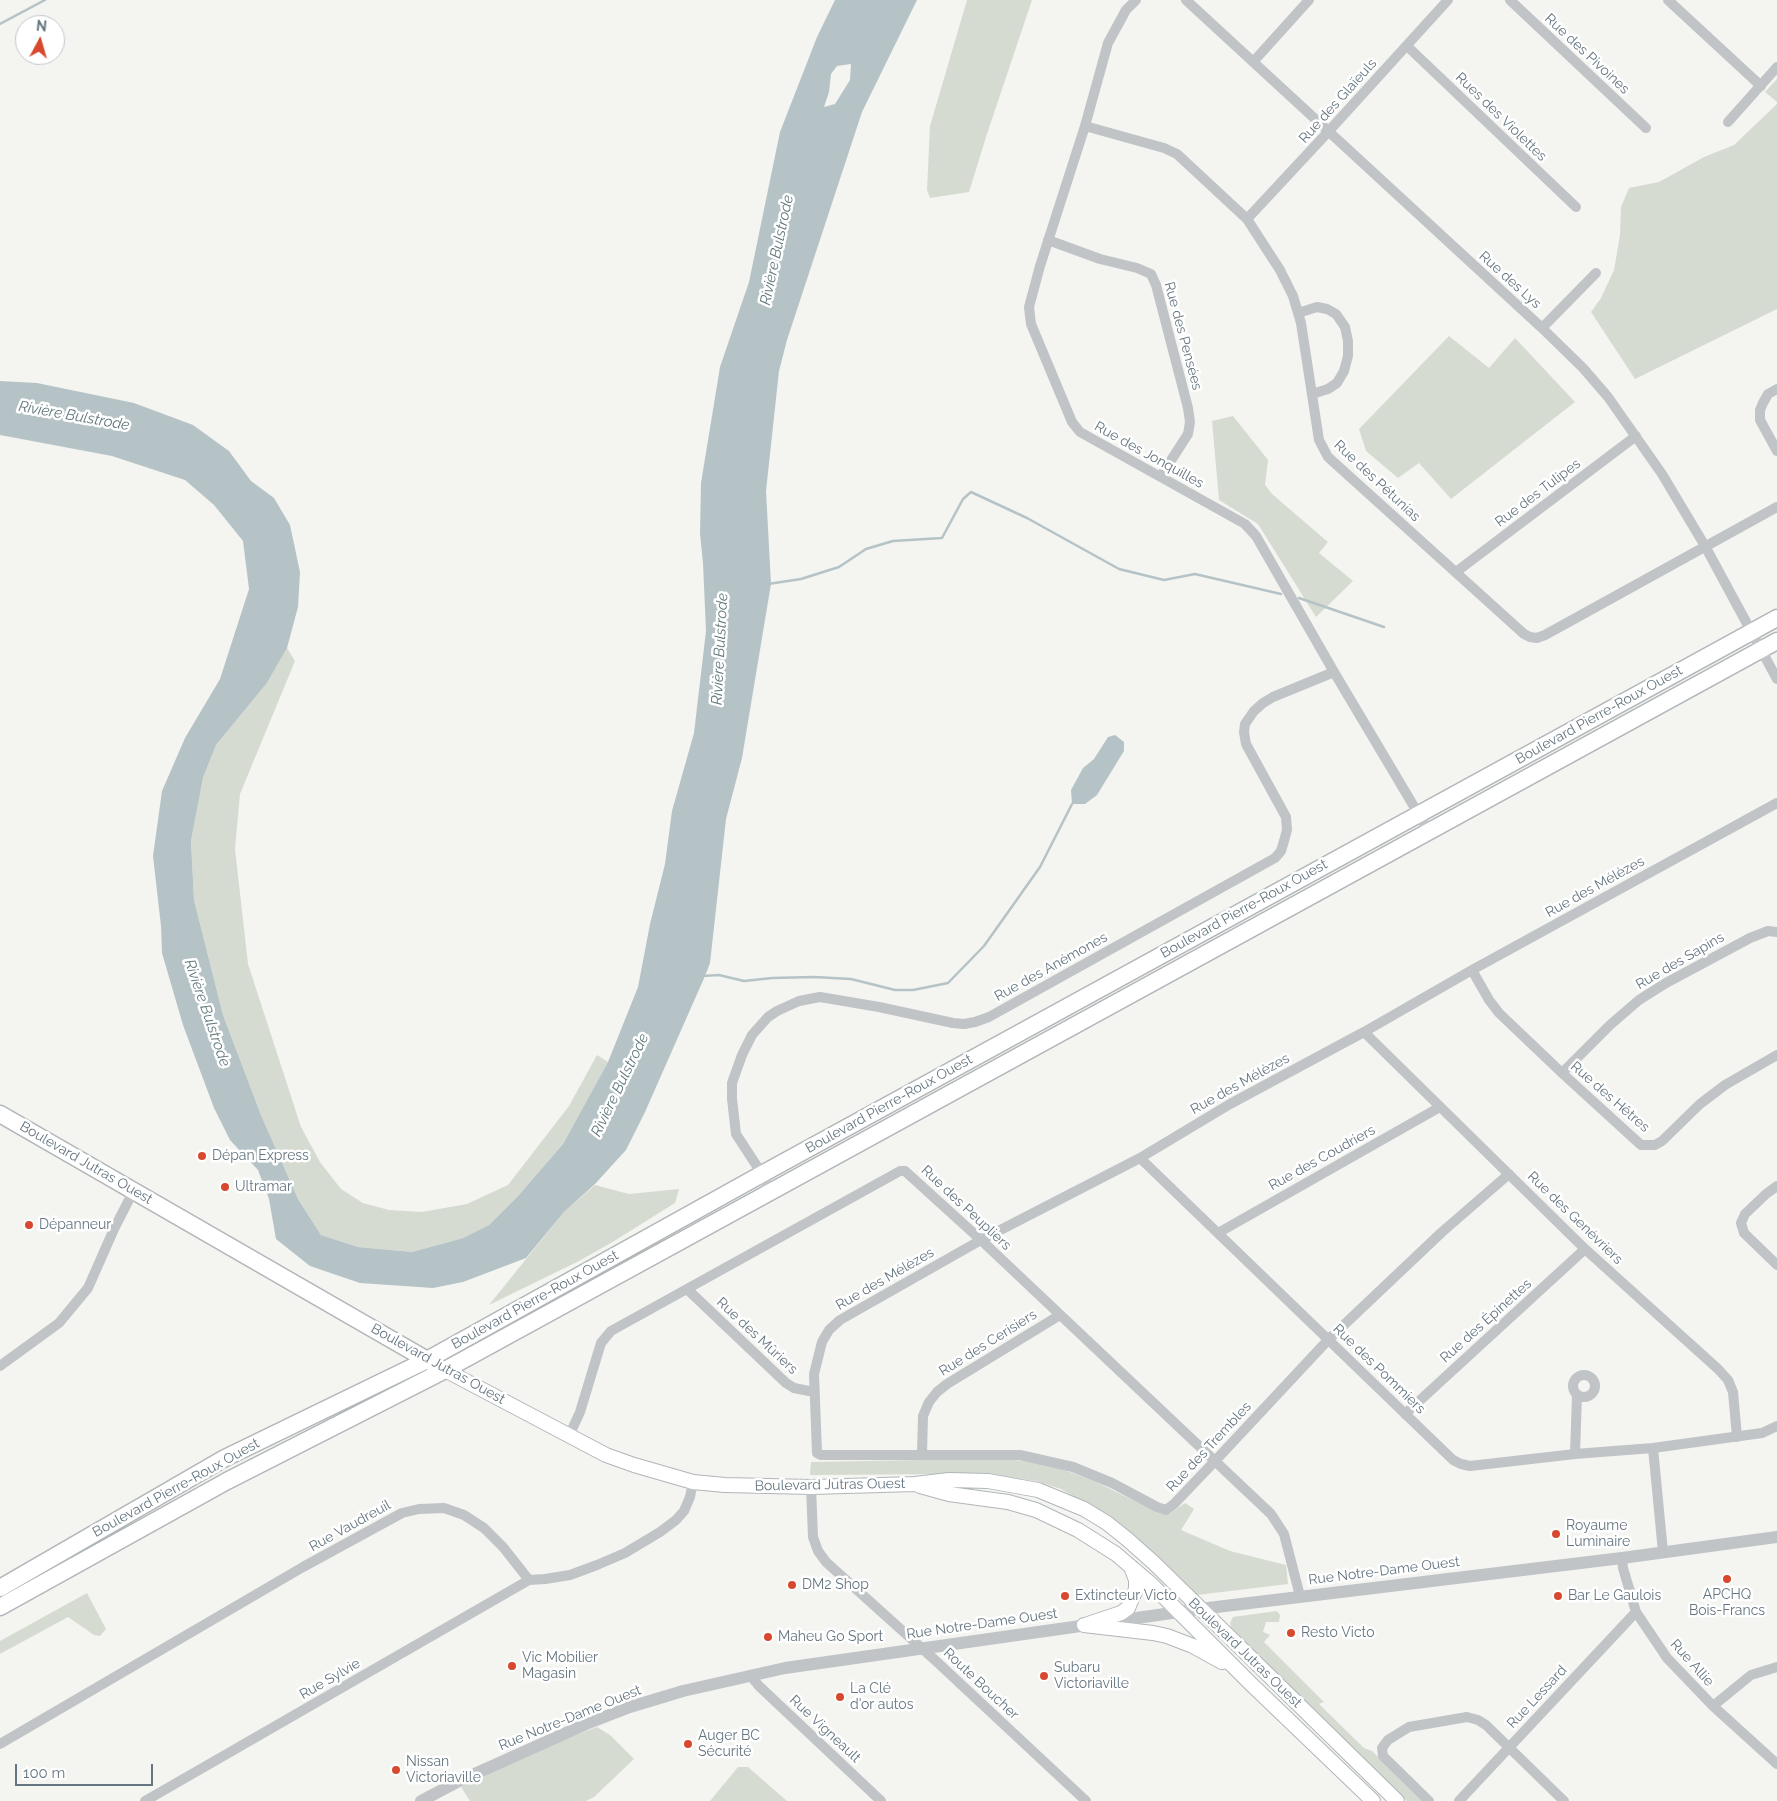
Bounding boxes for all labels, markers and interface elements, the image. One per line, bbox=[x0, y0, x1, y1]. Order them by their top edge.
street label: Rue des Pivoines bbox=[1541, 10, 1633, 98]
north arrow bbox=[15, 15, 65, 65]
text: N bbox=[35, 18, 48, 35]
street label: Rue des Glaïeuls bbox=[1296, 55, 1380, 147]
street label: Rues des Violettes bbox=[1452, 69, 1550, 165]
water label: Rivière Bulstrode bbox=[757, 193, 797, 307]
street label: Rue des Lys bbox=[1476, 248, 1544, 312]
street label: Rue des Pensées bbox=[1160, 280, 1206, 392]
water label: Rivière Bulstrode bbox=[17, 397, 131, 435]
street label: Rue des Jonquilles bbox=[1092, 418, 1206, 492]
street label: Rue des Pétunias bbox=[1330, 437, 1424, 525]
street label: Rue des Tulipes bbox=[1492, 455, 1584, 531]
water label: Rivière Bulstrode bbox=[708, 593, 732, 705]
street label: Boulevard Pierre-Roux Ouest bbox=[1513, 662, 1685, 768]
street label: Rue des Mélèzes bbox=[1543, 853, 1647, 921]
street label: Boulevard Pierre-Roux Ouest bbox=[1158, 856, 1330, 962]
street label: Rue des Anémones bbox=[992, 929, 1110, 1005]
street label: Rue des Sapins bbox=[1633, 929, 1727, 993]
water label: Rivière Bulstrode bbox=[180, 957, 234, 1069]
water label: Rivière Bulstrode bbox=[587, 1031, 653, 1139]
street label: Rue des Mélèzes bbox=[1188, 1050, 1292, 1118]
street label: Boulevard Pierre-Roux Ouest bbox=[803, 1051, 975, 1157]
street label: Rue des Hêtres bbox=[1567, 1058, 1653, 1136]
street label: Boulevard Jutras Ouest bbox=[17, 1118, 155, 1208]
street label: Rue des Coudriers bbox=[1266, 1122, 1378, 1194]
place label: Dépan Express bbox=[212, 1148, 309, 1164]
marker: Dépan Express bbox=[196, 1150, 208, 1162]
street label: Rue des Peupliers bbox=[918, 1162, 1014, 1254]
street label: Rue des Genévriers bbox=[1524, 1168, 1626, 1268]
place label: Ultramar bbox=[235, 1179, 292, 1195]
marker: Ultramar bbox=[219, 1181, 231, 1193]
place label: Dépanneur bbox=[39, 1217, 111, 1233]
marker: Dépanneur bbox=[23, 1219, 35, 1231]
street label: Rue des Mélèzes bbox=[833, 1244, 937, 1314]
street label: Boulevard Pierre-Roux Ouest bbox=[449, 1247, 621, 1353]
street label: Rue des Épinettes bbox=[1437, 1276, 1535, 1366]
street label: Rue des Mûriers bbox=[713, 1294, 801, 1378]
street label: Rue des Cerisiers bbox=[936, 1306, 1040, 1380]
street label: Boulevard Jutras Ouest bbox=[368, 1320, 508, 1408]
street label: Rue des Pommiers bbox=[1329, 1321, 1429, 1417]
street label: Rue des Trembles bbox=[1163, 1399, 1255, 1495]
street label: Boulevard Pierre-Roux Ouest bbox=[90, 1435, 262, 1541]
street label: Boulevard Jutras Ouest bbox=[755, 1475, 905, 1495]
street label: Rue Vaudreuil bbox=[306, 1497, 394, 1555]
place label: Royaume Luminaire bbox=[1566, 1518, 1630, 1550]
marker: Royaume Luminaire bbox=[1550, 1528, 1562, 1540]
street label: Rue Notre-Dame Ouest bbox=[1307, 1553, 1461, 1589]
marker: APCHQ Bois-Francs bbox=[1721, 1573, 1733, 1585]
place label: DM2 Shop bbox=[802, 1577, 869, 1593]
marker: DM2 Shop bbox=[786, 1579, 798, 1591]
place label: APCHQ Bois-Francs bbox=[1689, 1587, 1765, 1620]
place label: Extincteur Victo bbox=[1075, 1588, 1177, 1604]
place label: Bar Le Gaulois bbox=[1568, 1588, 1661, 1604]
marker: Extincteur Victo bbox=[1059, 1590, 1071, 1602]
marker: Bar Le Gaulois bbox=[1552, 1590, 1564, 1602]
street label: Boulevard Jutras Ouest bbox=[1185, 1595, 1305, 1711]
street label: Rue Notre-Dame Ouest bbox=[905, 1605, 1059, 1643]
place label: Resto Victo bbox=[1301, 1625, 1375, 1641]
marker: Resto Victo bbox=[1285, 1627, 1297, 1639]
place label: Maheu Go Sport bbox=[778, 1629, 883, 1645]
marker: Maheu Go Sport bbox=[762, 1631, 774, 1643]
street label: Rue Allie bbox=[1667, 1636, 1717, 1690]
street label: Route Boucher bbox=[940, 1645, 1022, 1723]
place label: Vic Mobilier Magasin bbox=[522, 1650, 598, 1682]
street label: Rue Sylvie bbox=[297, 1655, 363, 1703]
marker: Vic Mobilier Magasin bbox=[506, 1660, 518, 1672]
place label: Subaru Victoriaville bbox=[1054, 1660, 1129, 1692]
street label: Rue Lessard bbox=[1504, 1662, 1570, 1732]
marker: Subaru Victoriaville bbox=[1038, 1670, 1050, 1682]
place label: La Clé d'or autos bbox=[850, 1681, 913, 1714]
street label: Rue Notre-Dame Ouest bbox=[496, 1682, 644, 1754]
marker: La Clé d'or autos bbox=[834, 1691, 846, 1703]
street label: Rue Vigneault bbox=[786, 1692, 864, 1766]
place label: Auger BC Sécurité bbox=[698, 1728, 760, 1760]
marker: Auger BC Sécurité bbox=[682, 1738, 694, 1750]
scale bar bbox=[18, 1754, 155, 1786]
place label: Nissan Victoriaville bbox=[406, 1754, 481, 1786]
text: 100 m bbox=[23, 1764, 65, 1782]
marker: Nissan Victoriaville bbox=[390, 1764, 402, 1776]

